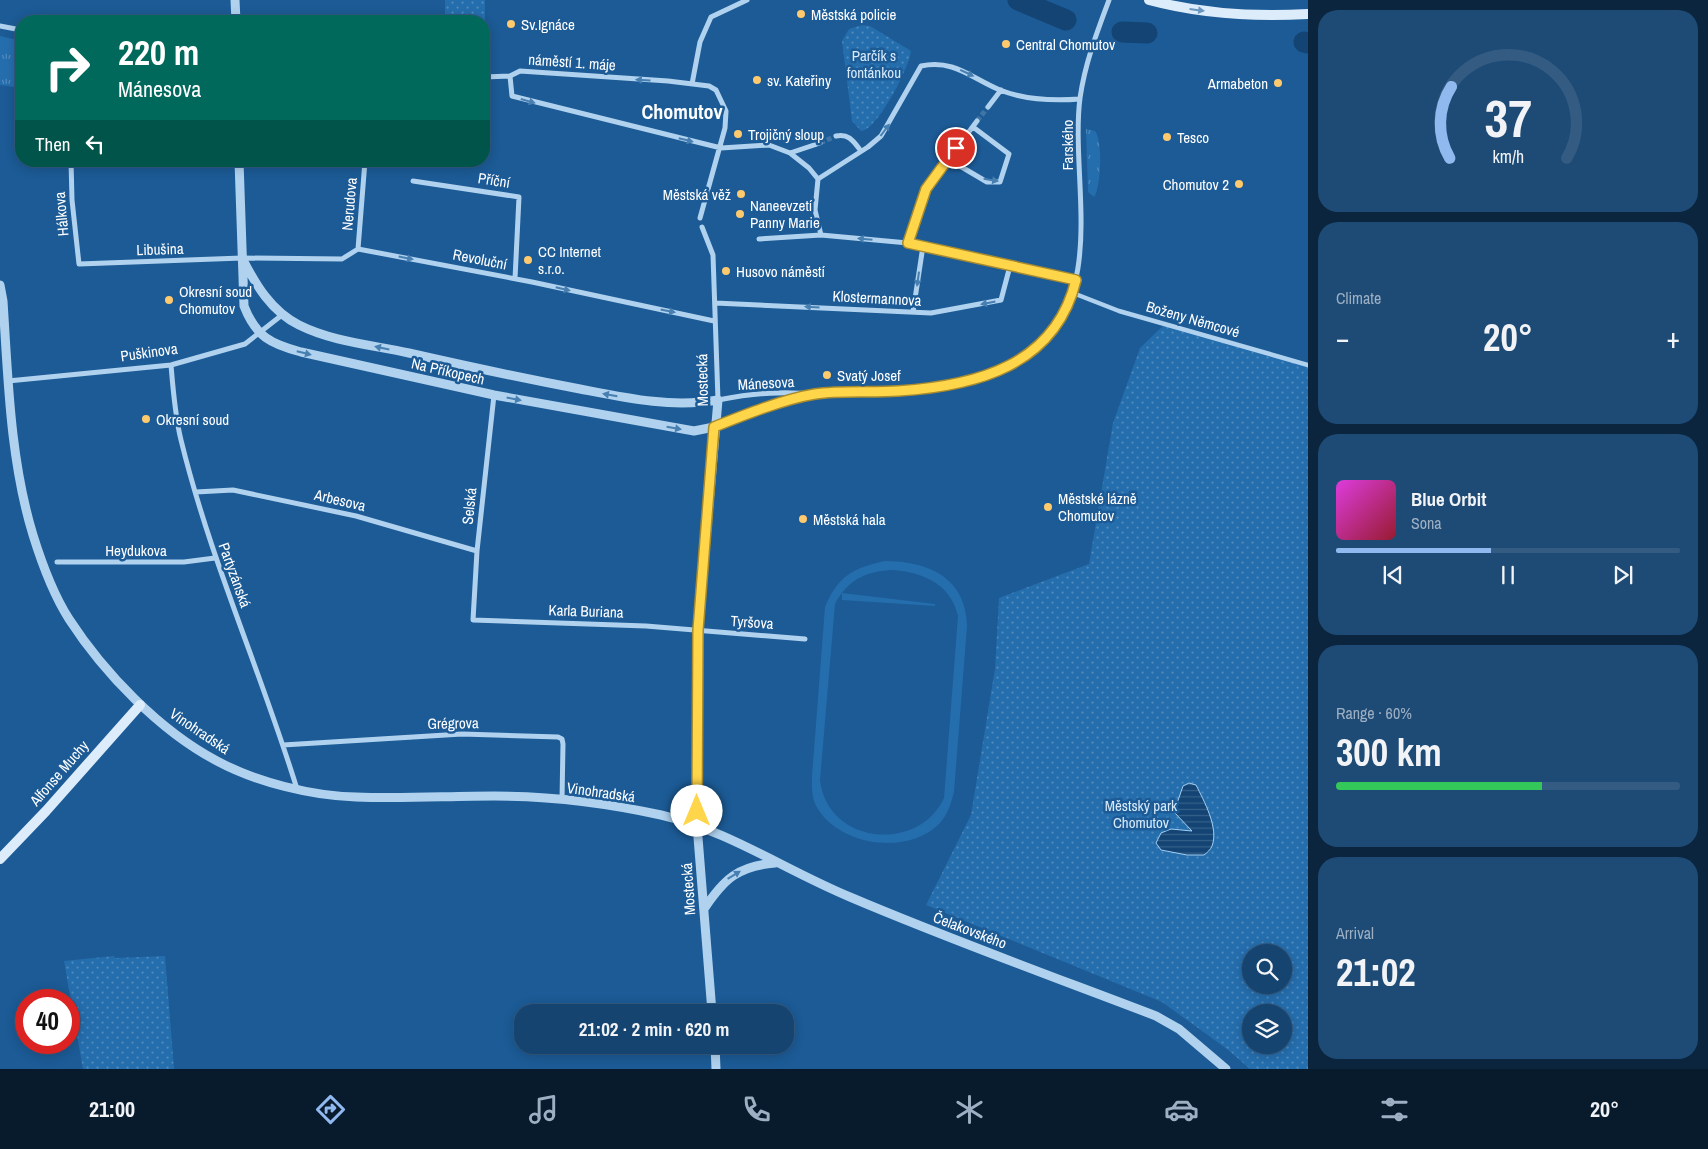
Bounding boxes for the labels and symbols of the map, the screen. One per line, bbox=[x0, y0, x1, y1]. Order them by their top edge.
place label: Městská policie bbox=[811, 4, 897, 25]
one-way arrow bbox=[1189, 6, 1205, 14]
marker: Městská policie bbox=[795, 8, 807, 20]
place label: Sv.Ignáce bbox=[521, 14, 575, 35]
marker: Sv.Ignáce bbox=[505, 18, 517, 30]
place label: Central Chomutov bbox=[1016, 34, 1116, 55]
marker: Central Chomutov bbox=[1000, 38, 1012, 50]
park label: Parčík s fontánkou bbox=[847, 45, 901, 83]
street label: náměstí 1. máje bbox=[528, 48, 617, 76]
place label: sv. Kateřiny bbox=[767, 70, 832, 91]
one-way arrow bbox=[960, 70, 974, 78]
place label: Armabeton bbox=[1207, 73, 1268, 94]
marker: sv. Kateřiny bbox=[751, 74, 763, 86]
one-way arrow bbox=[635, 75, 651, 83]
marker: Armabeton bbox=[1272, 77, 1284, 89]
one-way arrow bbox=[521, 98, 536, 106]
district label: Chomutov bbox=[641, 98, 723, 125]
street label: Farského bbox=[1057, 120, 1078, 170]
one-way arrow bbox=[880, 123, 890, 137]
place label: Trojičný sloup bbox=[748, 124, 824, 145]
pin bbox=[935, 127, 977, 169]
place label: Tesco bbox=[1177, 127, 1209, 148]
marker: Trojičný sloup bbox=[732, 128, 744, 140]
marker: Tesco bbox=[1161, 131, 1173, 143]
one-way arrow bbox=[679, 136, 694, 144]
street label: Příční bbox=[476, 167, 512, 193]
place label: Chomutov 2 bbox=[1163, 174, 1229, 195]
street label: Nerudova bbox=[336, 176, 362, 231]
one-way arrow bbox=[984, 177, 1000, 185]
marker: Chomutov 2 bbox=[1233, 178, 1245, 190]
place label: Městská věž bbox=[663, 184, 731, 205]
marker: Městská věž bbox=[735, 188, 747, 200]
street label: Hálkova bbox=[49, 191, 73, 237]
place label: Naneevzetí Panny Marie bbox=[750, 195, 820, 233]
marker: Naneevzetí Panny Marie bbox=[734, 208, 746, 220]
one-way arrow bbox=[856, 234, 872, 242]
street label: Libušina bbox=[136, 238, 184, 260]
place label: CC Internet s.r.o. bbox=[538, 241, 601, 279]
street label: Revoluční bbox=[451, 243, 509, 275]
one-way arrow bbox=[398, 254, 414, 262]
marker: CC Internet s.r.o. bbox=[522, 254, 534, 266]
place label: Husovo náměstí bbox=[736, 261, 825, 282]
marker: Husovo náměstí bbox=[720, 265, 732, 277]
one-way arrow bbox=[914, 271, 922, 287]
place label: Okresní soud Chomutov bbox=[179, 281, 252, 319]
one-way arrow bbox=[556, 285, 571, 293]
street label: Klostermannova bbox=[832, 285, 922, 311]
marker: Okresní soud Chomutov bbox=[163, 294, 175, 306]
street label: Boženy Němcové bbox=[1144, 296, 1242, 342]
one-way arrow bbox=[979, 299, 995, 307]
one-way arrow bbox=[804, 303, 820, 311]
one-way arrow bbox=[661, 308, 677, 316]
street label: Puškinova bbox=[119, 338, 179, 366]
one-way arrow bbox=[375, 344, 390, 352]
one-way arrow bbox=[296, 349, 311, 357]
street label: Na Příkopech bbox=[409, 352, 487, 390]
street label: Mostecká bbox=[691, 353, 713, 406]
place label: Svatý Josef bbox=[837, 365, 901, 386]
marker: Svatý Josef bbox=[821, 369, 833, 381]
street label: Mánesova bbox=[737, 371, 795, 395]
one-way arrow bbox=[602, 390, 618, 398]
one-way arrow bbox=[506, 396, 522, 404]
place label: Okresní soud bbox=[156, 409, 229, 430]
marker: Okresní soud bbox=[140, 413, 152, 425]
one-way arrow bbox=[666, 424, 682, 432]
street label: Arbesova bbox=[311, 484, 368, 516]
street label: Selská bbox=[457, 486, 481, 525]
place label: Městské lázně Chomutov bbox=[1058, 488, 1137, 526]
marker: Městské lázně Chomutov bbox=[1042, 501, 1054, 513]
place label: Městská hala bbox=[813, 509, 886, 530]
marker: Městská hala bbox=[797, 513, 809, 525]
street label: Heydukova bbox=[105, 540, 167, 561]
street label: Partyzánská bbox=[214, 540, 256, 611]
street label: Karla Buriana bbox=[548, 599, 624, 623]
street label: Tyršova bbox=[730, 610, 774, 634]
street label: Vinohradská bbox=[166, 703, 235, 759]
street label: Grégrova bbox=[427, 712, 479, 734]
street label: Alfonse Muchy bbox=[24, 735, 94, 811]
street label: Vinohradská bbox=[565, 777, 637, 807]
position arrow bbox=[670, 784, 722, 836]
park label: Městský park Chomutov bbox=[1105, 795, 1178, 833]
street label: Mostecká bbox=[676, 862, 700, 916]
one-way arrow bbox=[727, 871, 740, 880]
street label: Čelakovského bbox=[930, 906, 1010, 954]
speed limit sign: 40 bbox=[15, 989, 80, 1054]

